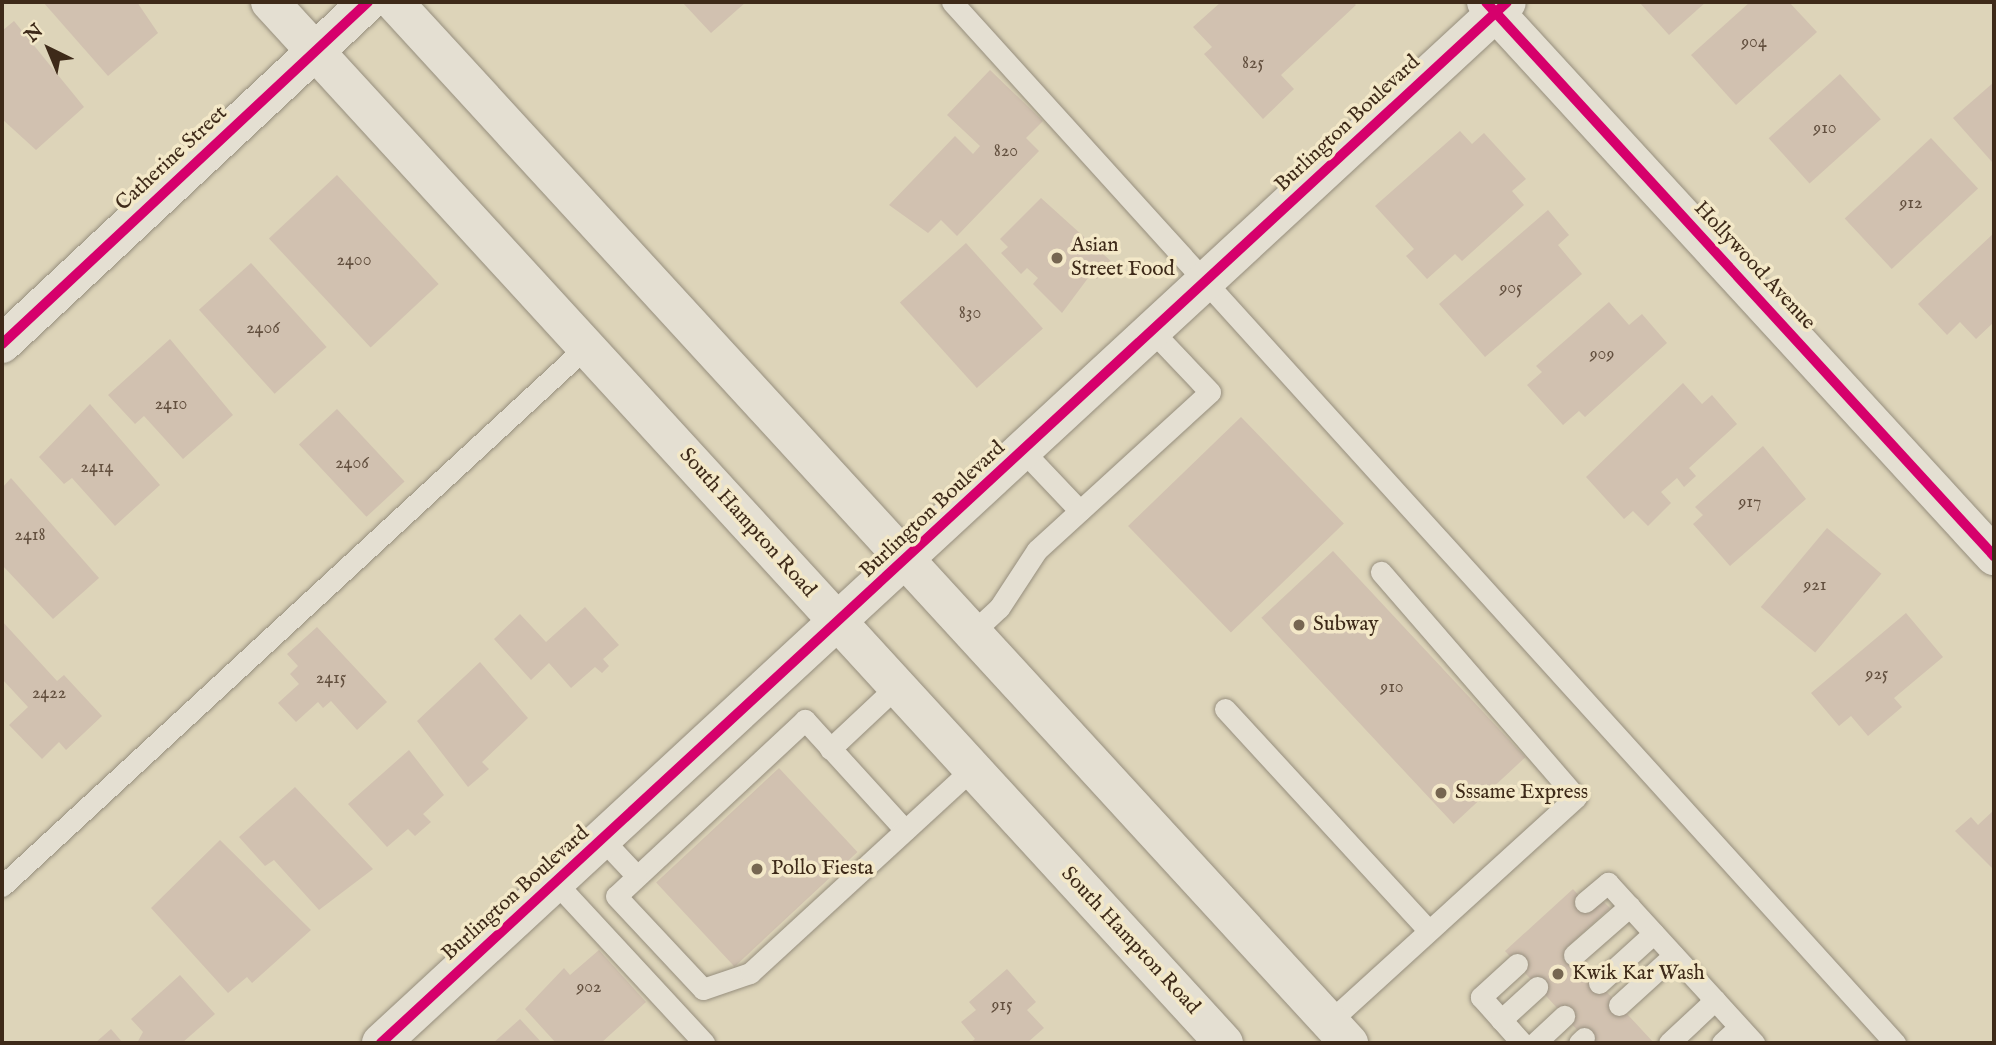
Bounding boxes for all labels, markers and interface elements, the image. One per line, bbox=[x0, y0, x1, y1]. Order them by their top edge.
north arrow bbox=[14, 14, 84, 84]
text: N bbox=[20, 19, 49, 48]
house number: 904 bbox=[1741, 32, 1767, 54]
street label: Burlington Boulevard bbox=[1270, 50, 1426, 198]
house number: 825 bbox=[1242, 53, 1264, 75]
street label: Catherine Street bbox=[111, 101, 233, 217]
house number: 910 bbox=[1813, 118, 1837, 140]
house number: 820 bbox=[994, 141, 1018, 163]
house number: 912 bbox=[1900, 193, 1922, 215]
street label: Hollywood Avenue bbox=[1688, 196, 1820, 336]
place label: Asian Street Food bbox=[1071, 233, 1175, 283]
house number: 2400 bbox=[337, 250, 371, 272]
marker: Asian Street Food bbox=[1049, 250, 1065, 266]
house number: 905 bbox=[1499, 278, 1523, 300]
house number: 830 bbox=[959, 303, 981, 325]
house number: 2406 bbox=[246, 318, 280, 340]
house number: 909 bbox=[1590, 344, 1614, 366]
house number: 2410 bbox=[155, 394, 187, 416]
street label: Burlington Boulevard bbox=[855, 436, 1011, 584]
street label: South Hampton Road bbox=[673, 443, 821, 603]
house number: 2406 bbox=[335, 453, 369, 475]
house number: 2414 bbox=[81, 457, 113, 479]
house number: 917 bbox=[1739, 492, 1761, 514]
house number: 2418 bbox=[14, 525, 46, 547]
house number: 921 bbox=[1803, 575, 1827, 597]
place label: Subway bbox=[1313, 612, 1379, 638]
marker: Subway bbox=[1291, 617, 1307, 633]
house number: 925 bbox=[1866, 664, 1888, 686]
house number: 2415 bbox=[316, 668, 346, 690]
house number: 910 bbox=[1380, 677, 1404, 699]
house number: 2422 bbox=[32, 683, 66, 705]
place label: Sssame Express bbox=[1455, 780, 1588, 806]
marker: Sssame Express bbox=[1433, 785, 1449, 801]
street label: Burlington Boulevard bbox=[437, 821, 595, 967]
place label: Pollo Fiesta bbox=[771, 856, 873, 882]
marker: Pollo Fiesta bbox=[749, 861, 765, 877]
street label: South Hampton Road bbox=[1055, 862, 1205, 1020]
place label: Kwik Kar Wash bbox=[1572, 961, 1705, 987]
marker: Kwik Kar Wash bbox=[1550, 966, 1566, 982]
house number: 902 bbox=[576, 977, 602, 999]
house number: 915 bbox=[991, 995, 1013, 1017]

